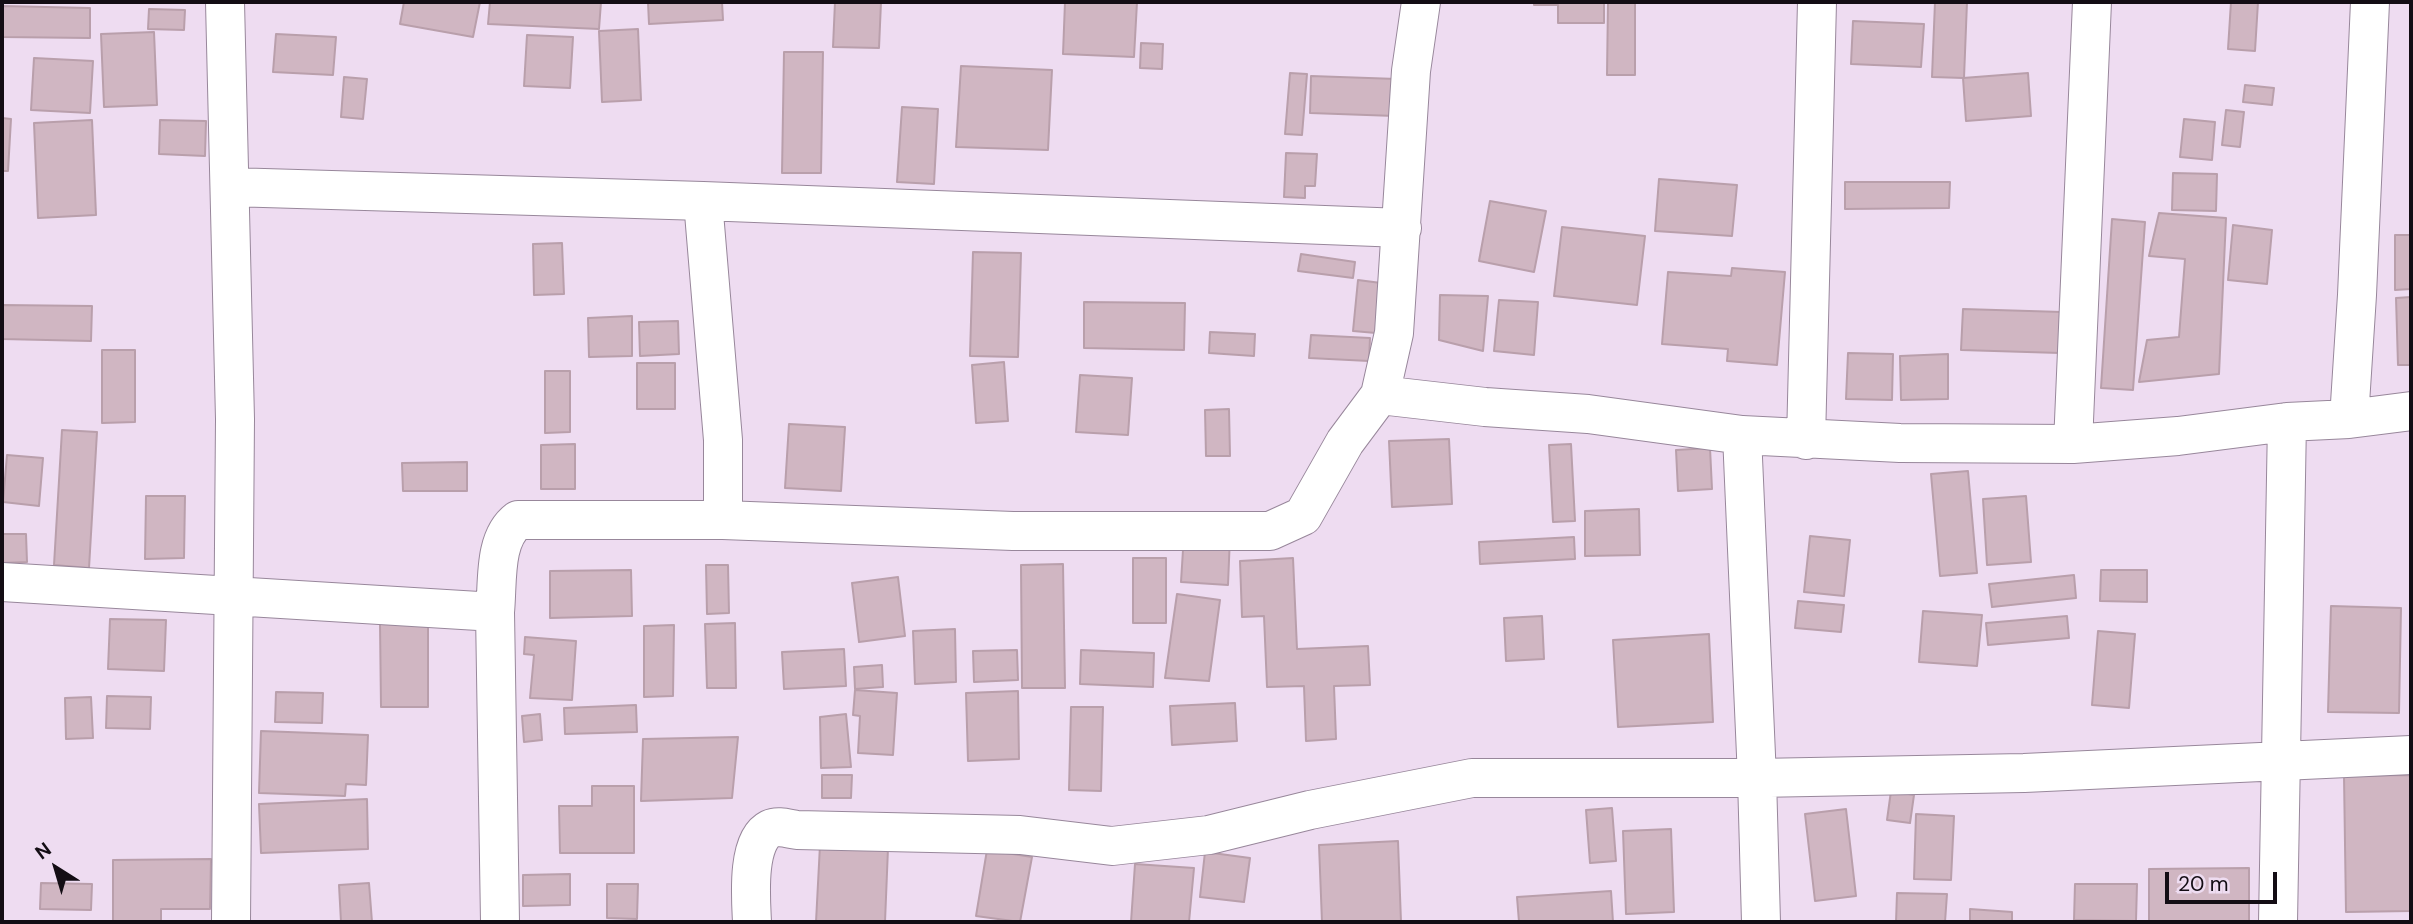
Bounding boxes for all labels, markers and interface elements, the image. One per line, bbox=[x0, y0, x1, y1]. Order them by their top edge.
north arrow bbox=[21, 833, 91, 903]
text: N bbox=[30, 837, 56, 865]
scale bar bbox=[2168, 858, 2280, 902]
text: 20 m bbox=[2178, 870, 2229, 898]

